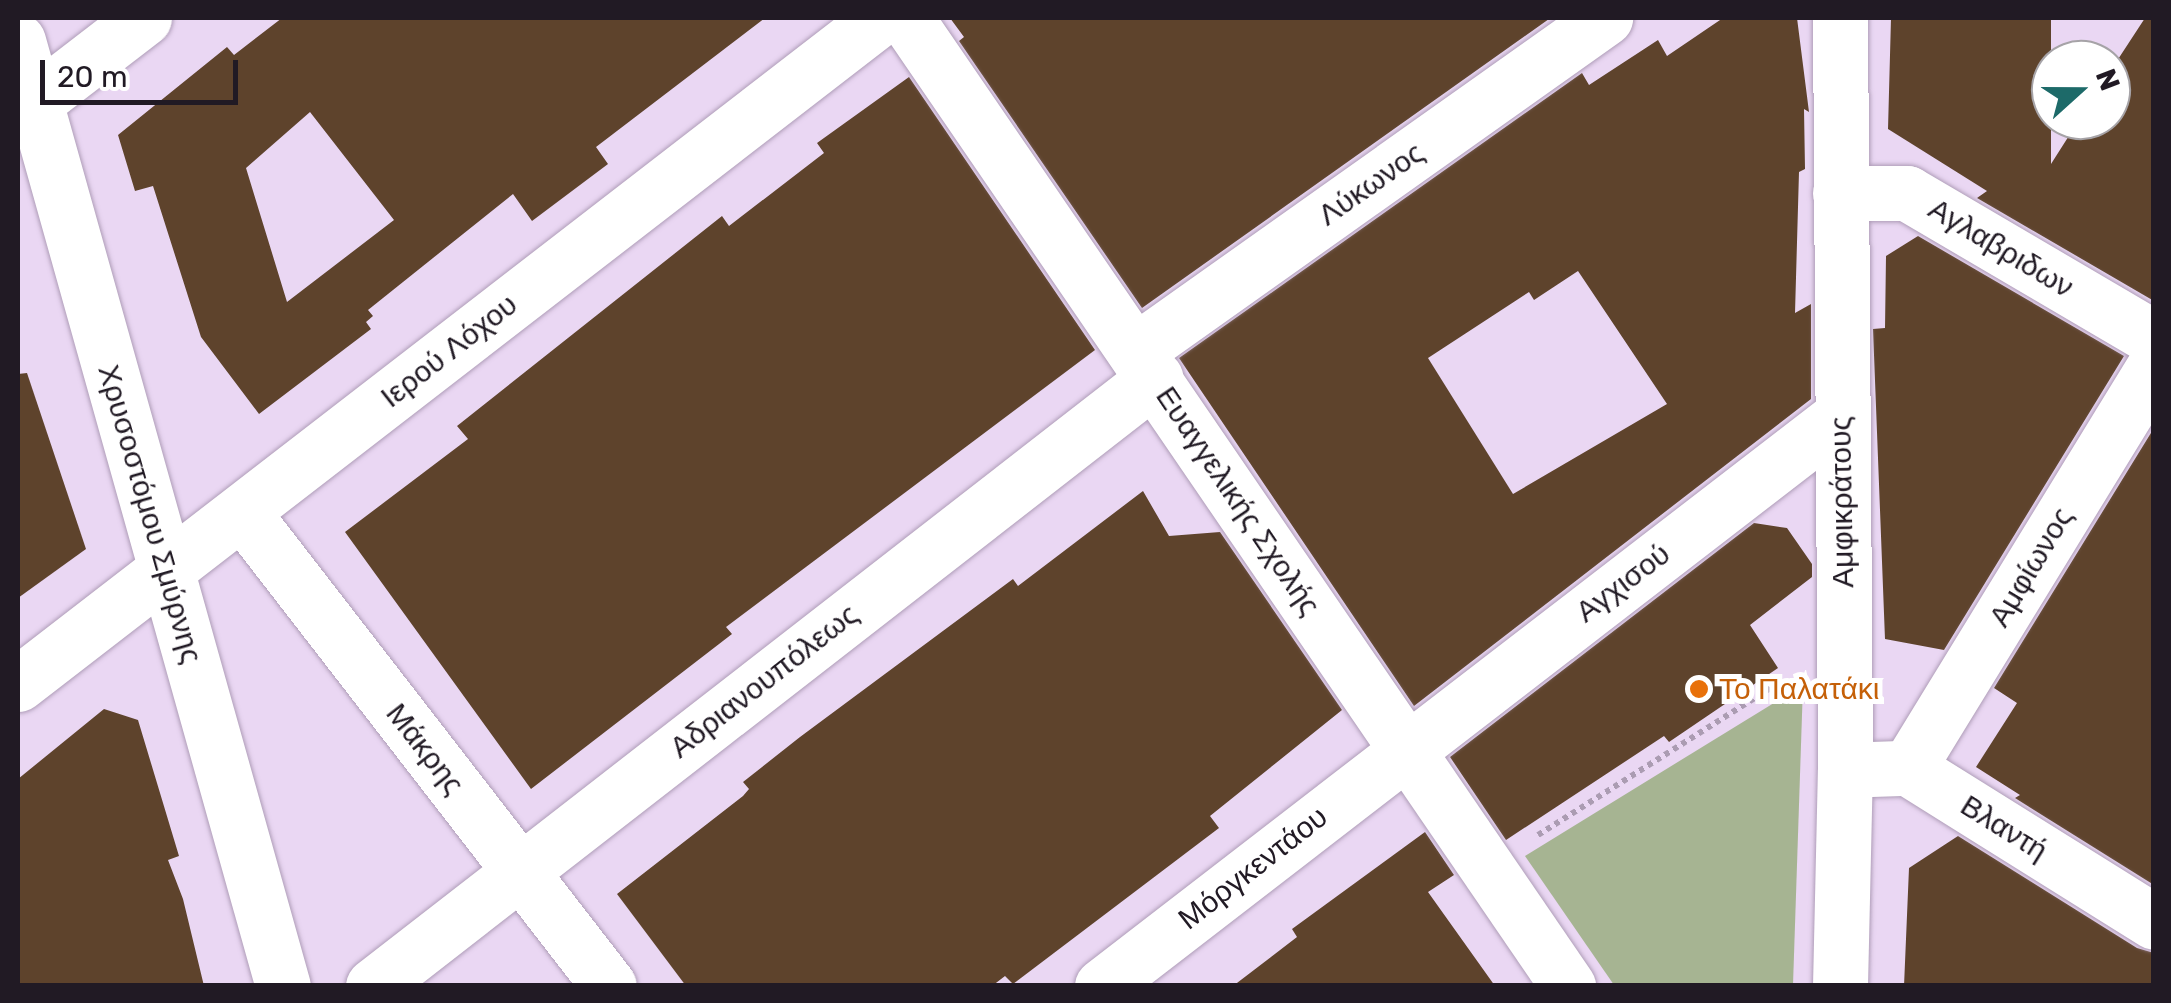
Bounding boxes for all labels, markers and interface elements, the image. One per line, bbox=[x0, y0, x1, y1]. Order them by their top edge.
scale bar bbox=[45, 40, 242, 102]
north arrow bbox=[2031, 40, 2131, 140]
text: 20 m bbox=[57, 59, 128, 95]
text: N bbox=[2089, 64, 2127, 95]
street label: Λύκωνος bbox=[1311, 135, 1431, 233]
street label: Αγλαβριδων bbox=[1922, 191, 2080, 305]
street label: Ιερού Λόχου bbox=[374, 287, 524, 415]
street label: Χρυσοστόμου Σμύρνης bbox=[90, 361, 210, 667]
street label: Ευαγγελικής Σχολής bbox=[1148, 380, 1328, 622]
street label: Αμφικράτους bbox=[1823, 416, 1861, 588]
street label: Αμφίωνος bbox=[1981, 501, 2081, 633]
street label: Αγχισού bbox=[1569, 536, 1677, 630]
street label: Αδριανουπόλεως bbox=[663, 596, 865, 766]
place label: Το Παλατάκι bbox=[1719, 671, 1879, 707]
marker: Το Παλατάκι bbox=[1688, 678, 1710, 700]
street label: Μάκρης bbox=[378, 696, 472, 802]
street label: Βλαντή bbox=[1954, 787, 2054, 869]
street label: Μόργκεντάου bbox=[1171, 799, 1335, 937]

